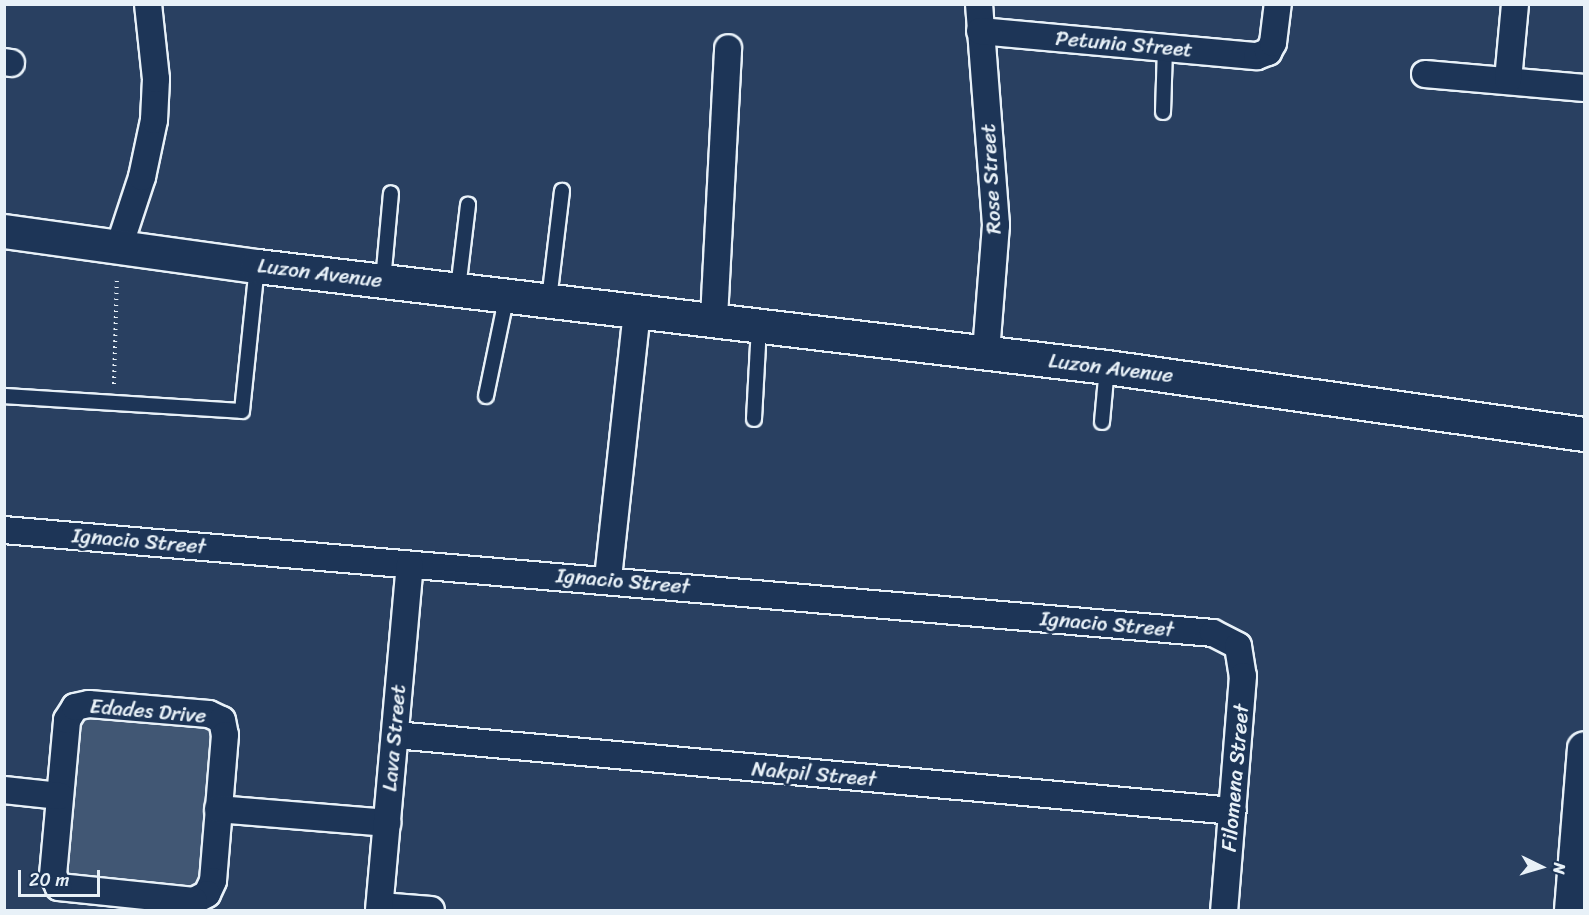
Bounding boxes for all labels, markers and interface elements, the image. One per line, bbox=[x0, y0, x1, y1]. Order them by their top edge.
street label: Petunia Street bbox=[1054, 25, 1194, 63]
street label: Rose Street bbox=[976, 123, 1006, 235]
street label: Luzon Avenue bbox=[256, 253, 384, 293]
street label: Luzon Avenue bbox=[1047, 348, 1175, 388]
street label: Ignacio Street bbox=[71, 523, 207, 559]
street label: Ignacio Street bbox=[555, 563, 691, 599]
street label: Ignacio Street bbox=[1039, 606, 1175, 642]
street label: Lava Street bbox=[377, 684, 411, 792]
street label: Edades Drive bbox=[89, 693, 207, 729]
street label: Filomena Street bbox=[1216, 703, 1254, 853]
street label: Nakpil Street bbox=[750, 756, 878, 792]
north arrow bbox=[1511, 837, 1571, 897]
scale bar bbox=[21, 858, 104, 896]
text: N bbox=[1545, 862, 1574, 875]
text: 20 m bbox=[29, 864, 69, 896]

